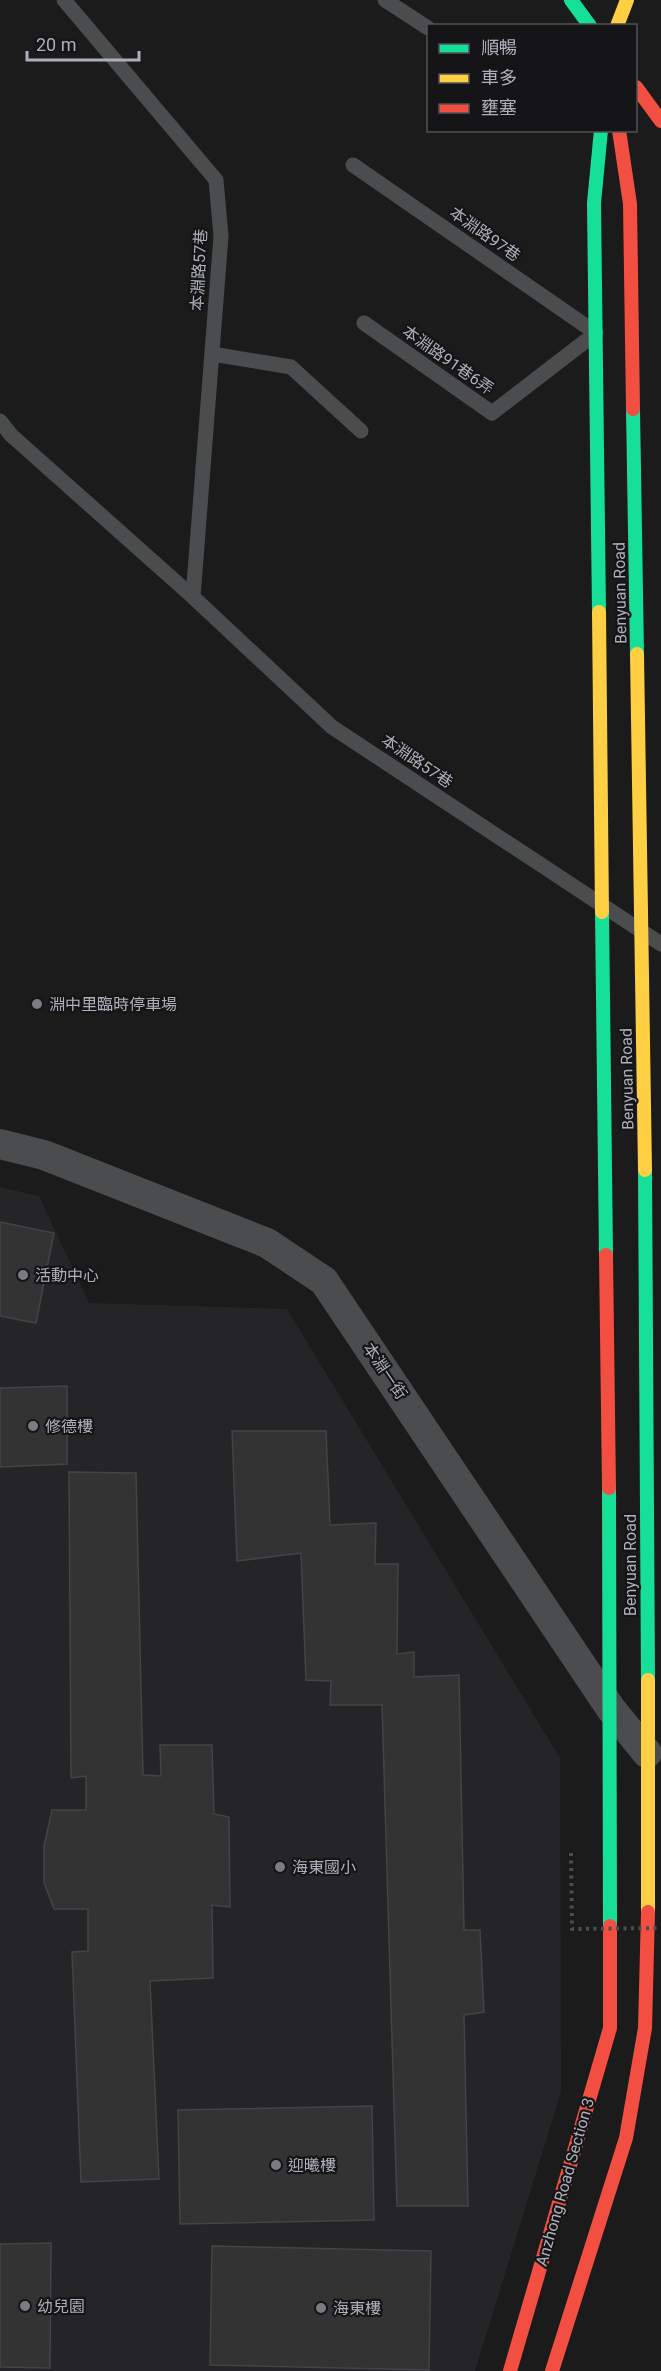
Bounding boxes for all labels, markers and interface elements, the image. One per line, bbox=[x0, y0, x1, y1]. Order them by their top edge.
scale bar bbox=[27, 24, 140, 62]
legend bbox=[427, 24, 637, 132]
text: 20 m bbox=[36, 34, 76, 55]
text: 順暢 bbox=[481, 37, 517, 58]
text: 車多 bbox=[481, 67, 517, 88]
text: 壅塞 bbox=[481, 97, 517, 118]
street label: 本淵路97巷 bbox=[446, 203, 524, 265]
street label: 本淵路57巷 bbox=[187, 229, 211, 311]
street label: 本淵路91巷6弄 bbox=[399, 322, 497, 398]
street label: Benyuan Road bbox=[610, 542, 630, 644]
street label: 本淵路57巷 bbox=[378, 730, 456, 792]
place label: 淵中里臨時停車場 bbox=[49, 995, 177, 1014]
marker: 淵中里臨時停車場 bbox=[30, 997, 44, 1011]
street label: Benyuan Road bbox=[617, 1028, 637, 1130]
place label: 活動中心 bbox=[35, 1266, 99, 1285]
marker: 活動中心 bbox=[16, 1268, 30, 1282]
street label: 本淵一街 bbox=[359, 1339, 411, 1403]
place label: 修德樓 bbox=[45, 1417, 93, 1436]
marker: 修德樓 bbox=[26, 1419, 40, 1433]
street label: Benyuan Road bbox=[621, 1514, 640, 1616]
place label: 海東國小 bbox=[292, 1858, 356, 1877]
marker: 海東國小 bbox=[273, 1860, 287, 1874]
street label: Anzhong Road Section 3 bbox=[532, 2096, 598, 2268]
place label: 迎曦樓 bbox=[288, 2156, 336, 2175]
marker: 迎曦樓 bbox=[269, 2158, 283, 2172]
place label: 幼兒園 bbox=[37, 2297, 85, 2316]
marker: 幼兒園 bbox=[18, 2299, 32, 2313]
place label: 海東樓 bbox=[333, 2299, 381, 2318]
marker: 海東樓 bbox=[314, 2301, 328, 2315]

